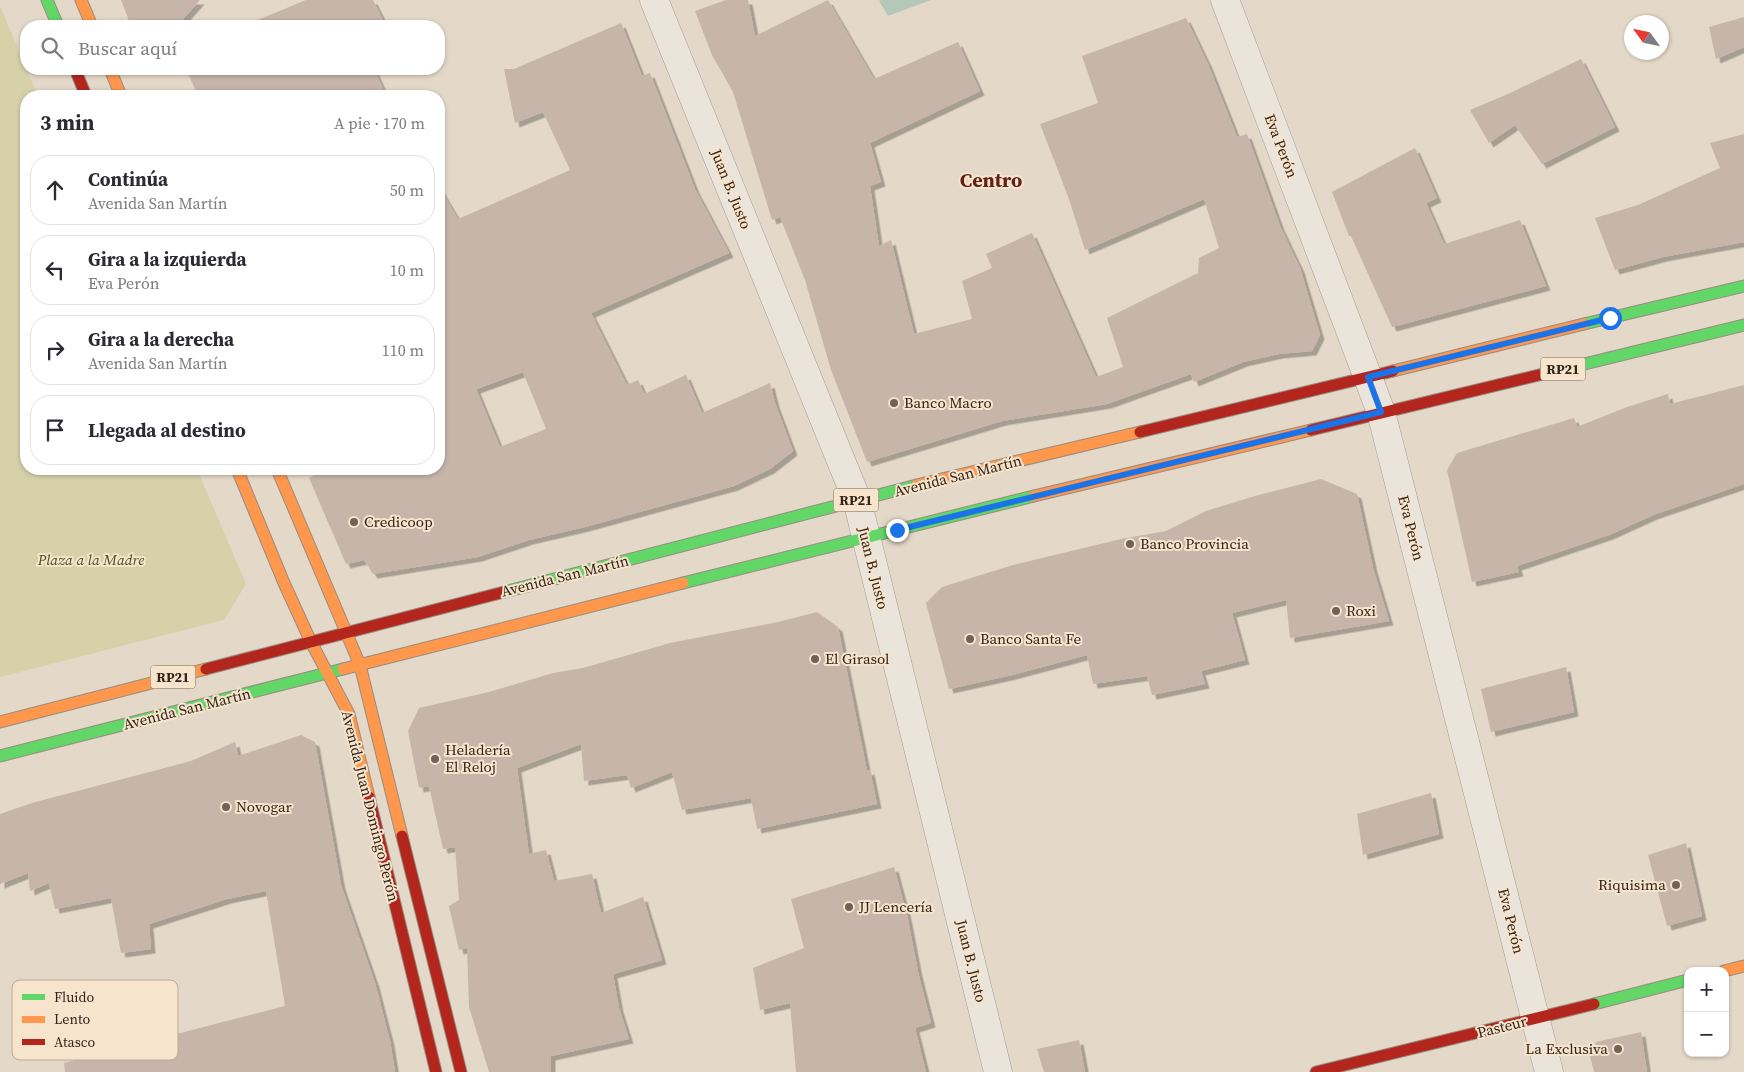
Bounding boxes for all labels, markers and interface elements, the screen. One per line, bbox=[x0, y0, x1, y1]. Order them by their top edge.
north arrow bbox=[1624, 15, 1669, 60]
search box bbox=[20, 20, 445, 75]
icon: search bbox=[38, 34, 66, 62]
text: Buscar aquí bbox=[78, 35, 177, 61]
text: 3 min bbox=[40, 108, 95, 137]
street label: Eva Perón bbox=[1260, 111, 1303, 181]
text: A pie · 170 m bbox=[334, 112, 425, 134]
street label: Juan B. Justo bbox=[706, 145, 757, 232]
text: Continúa bbox=[88, 166, 168, 192]
district label: Centro bbox=[960, 166, 1022, 194]
icon: ahead bbox=[41, 176, 69, 204]
text: 50 m bbox=[390, 179, 424, 201]
text: Avenida San Martín bbox=[88, 192, 227, 214]
text: Gira a la izquierda bbox=[88, 246, 247, 272]
icon: left bbox=[41, 256, 69, 284]
text: 10 m bbox=[390, 259, 424, 281]
text: Eva Perón bbox=[88, 272, 159, 294]
route start bbox=[1599, 307, 1622, 330]
text: Gira a la derecha bbox=[88, 326, 234, 352]
icon: right bbox=[41, 336, 69, 364]
text: 110 m bbox=[382, 339, 424, 361]
text: Avenida San Martín bbox=[88, 352, 227, 374]
road number: RP21 bbox=[1540, 358, 1586, 380]
place label: Banco Macro bbox=[904, 392, 992, 413]
marker: Banco Macro bbox=[888, 397, 900, 409]
icon: arrive bbox=[41, 416, 69, 444]
text: Llegada al destino bbox=[88, 417, 246, 443]
street label: Avenida San Martín bbox=[892, 450, 1024, 502]
road number: RP21 bbox=[834, 488, 878, 512]
street label: Eva Perón bbox=[1393, 493, 1430, 563]
place label: Credicoop bbox=[364, 511, 433, 532]
marker: Credicoop bbox=[348, 516, 360, 528]
route end bbox=[886, 519, 909, 542]
street label: Juan B. Justo bbox=[853, 523, 894, 611]
place label: Banco Provincia bbox=[1140, 533, 1249, 554]
marker: Banco Provincia bbox=[1124, 538, 1136, 550]
park label: Plaza a la Madre bbox=[37, 549, 144, 570]
street label: Avenida San Martín bbox=[499, 550, 631, 602]
place label: Roxi bbox=[1346, 600, 1376, 621]
marker: Roxi bbox=[1330, 605, 1342, 617]
place label: Banco Santa Fe bbox=[980, 628, 1081, 649]
marker: Banco Santa Fe bbox=[964, 633, 976, 645]
place label: El Girasol bbox=[825, 648, 890, 669]
marker: El Girasol bbox=[809, 653, 821, 665]
road number: RP21 bbox=[150, 666, 196, 689]
street label: Avenida San Martín bbox=[121, 683, 253, 735]
street label: Avenida Juan Domingo Perón bbox=[337, 708, 404, 904]
place label: Heladería El Reloj bbox=[445, 739, 511, 777]
marker: Heladería El Reloj bbox=[429, 753, 441, 765]
place label: Novogar bbox=[236, 796, 293, 817]
marker: Novogar bbox=[220, 801, 232, 813]
place label: Riquisima bbox=[1598, 874, 1666, 895]
marker: Riquisima bbox=[1670, 879, 1682, 891]
street label: Eva Perón bbox=[1493, 886, 1530, 956]
place label: JJ Lencería bbox=[858, 896, 933, 917]
marker: JJ Lencería bbox=[843, 901, 855, 913]
street label: Juan B. Justo bbox=[951, 916, 992, 1004]
map controls bbox=[1684, 967, 1729, 1057]
button: + bbox=[1684, 967, 1729, 1012]
legend bbox=[12, 980, 178, 1060]
text: Fluido bbox=[54, 987, 94, 1007]
text: Lento bbox=[54, 1009, 90, 1029]
street label: Pasteur bbox=[1475, 1010, 1530, 1043]
button: − bbox=[1684, 1012, 1729, 1057]
text: Atasco bbox=[54, 1032, 96, 1052]
place label: La Exclusiva bbox=[1525, 1038, 1608, 1059]
marker: La Exclusiva bbox=[1612, 1043, 1624, 1055]

